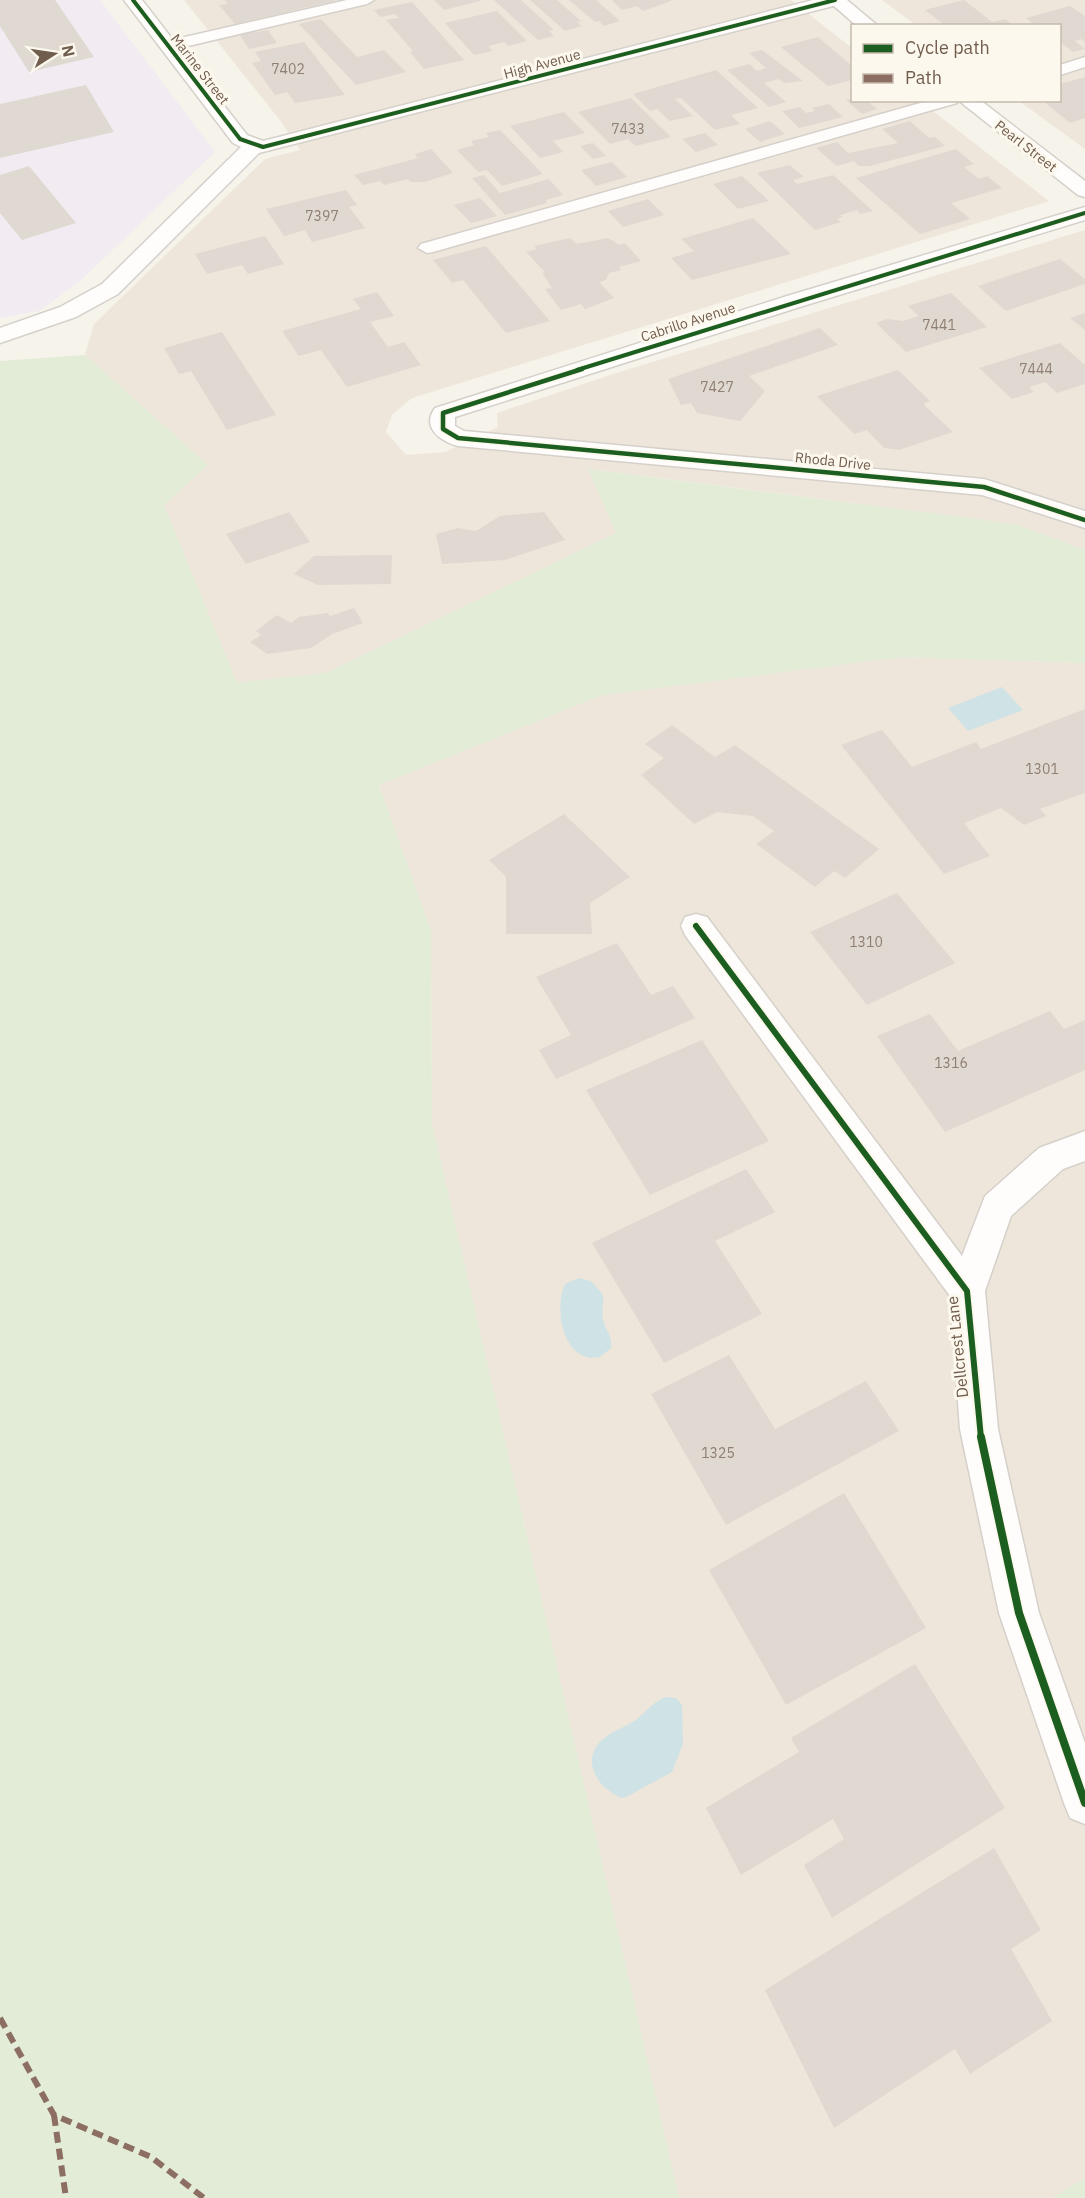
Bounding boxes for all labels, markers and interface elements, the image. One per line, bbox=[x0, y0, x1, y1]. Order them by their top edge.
north arrow bbox=[24, 24, 84, 84]
legend bbox=[851, 24, 1061, 102]
street label: Marine Street bbox=[167, 30, 233, 108]
text: Cycle path bbox=[905, 36, 990, 59]
text: N bbox=[58, 43, 80, 59]
street label: High Avenue bbox=[502, 45, 583, 83]
house number: 7402 bbox=[271, 60, 305, 78]
text: Path bbox=[905, 66, 942, 89]
street label: Pearl Street bbox=[991, 116, 1061, 176]
house number: 7433 bbox=[611, 120, 645, 138]
house number: 7397 bbox=[305, 207, 339, 225]
street label: Cabrillo Avenue bbox=[638, 298, 738, 346]
house number: 7441 bbox=[922, 316, 956, 334]
house number: 7444 bbox=[1019, 360, 1053, 378]
house number: 7427 bbox=[700, 378, 734, 396]
street label: Rhoda Drive bbox=[794, 448, 872, 474]
house number: 1301 bbox=[1025, 760, 1059, 778]
house number: 1310 bbox=[849, 933, 883, 951]
house number: 1316 bbox=[934, 1054, 968, 1072]
street label: Dellcrest Lane bbox=[942, 1295, 972, 1399]
house number: 1325 bbox=[701, 1444, 735, 1462]

